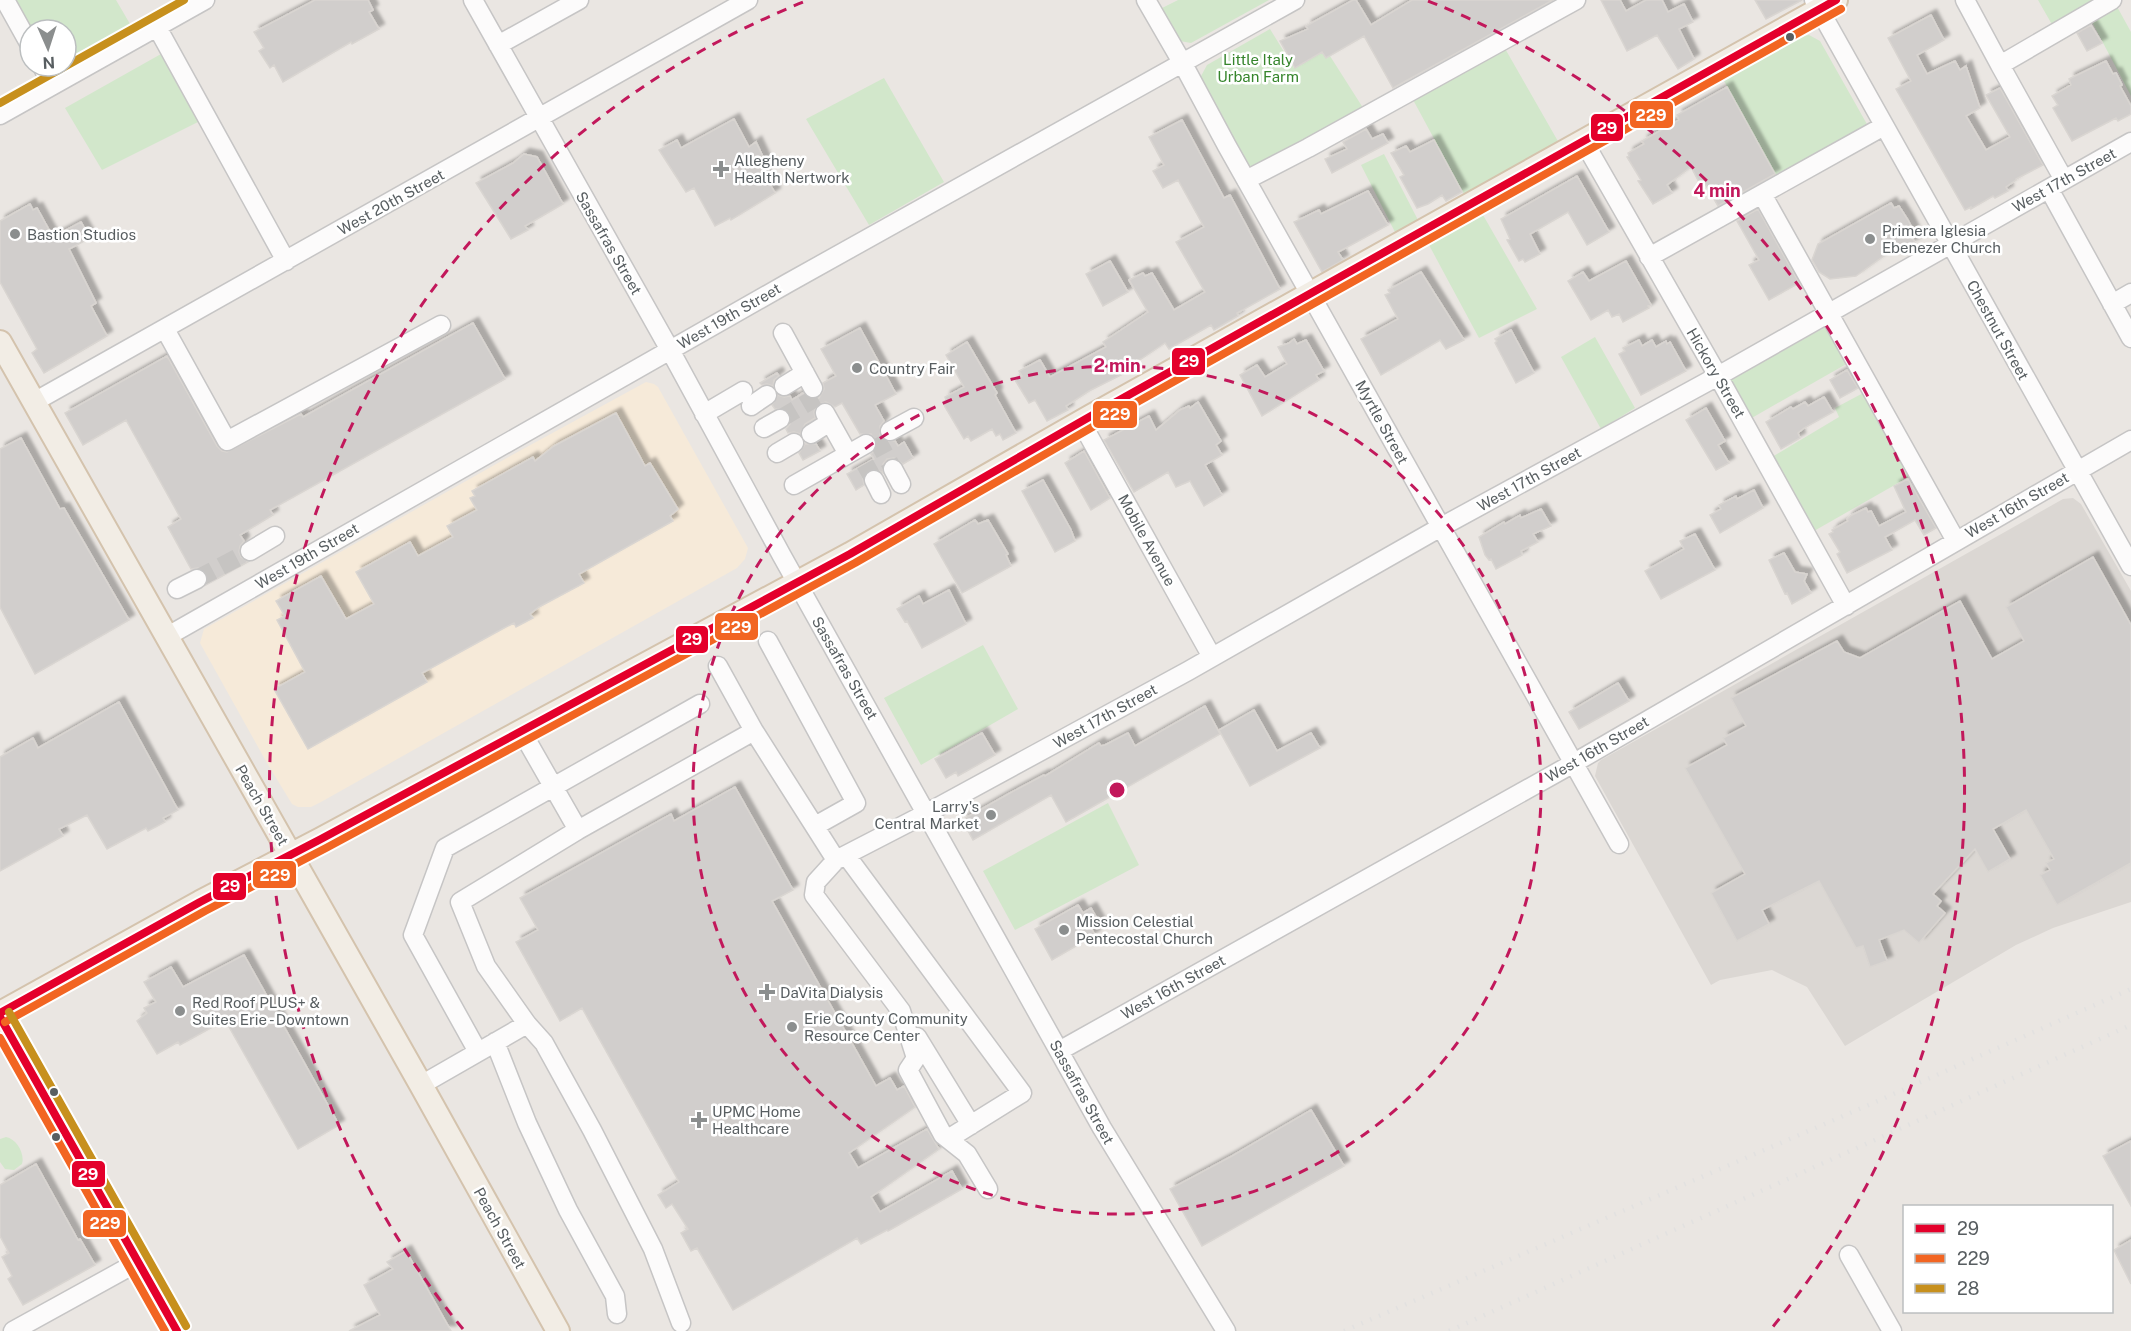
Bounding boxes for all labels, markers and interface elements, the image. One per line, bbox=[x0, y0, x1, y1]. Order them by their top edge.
north arrow bbox=[18, 18, 78, 78]
unlabelled marker bbox=[1784, 31, 1796, 43]
park label: Little Italy Urban Farm bbox=[1217, 51, 1299, 85]
text: N bbox=[42, 53, 56, 72]
line badge: 229 bbox=[1629, 100, 1674, 129]
text: 229 bbox=[1636, 106, 1666, 125]
line badge: 29 bbox=[1590, 113, 1624, 142]
text: 29 bbox=[1597, 119, 1617, 138]
street label: West 17th Street bbox=[2009, 144, 2119, 216]
place label: Allegheny Health Nertwork bbox=[734, 152, 850, 186]
marker: Allegheny Health Nertwork bbox=[712, 160, 730, 178]
street label: West 20th Street bbox=[335, 166, 447, 238]
text: 4 min bbox=[1693, 180, 1741, 201]
street label: Sassafras Street bbox=[573, 188, 645, 298]
place label: Primera Iglesia Ebenezer Church bbox=[1882, 222, 2001, 256]
place label: Bastion Studios bbox=[27, 226, 136, 243]
marker: Bastion Studios bbox=[8, 227, 22, 241]
marker: Primera Iglesia Ebenezer Church bbox=[1863, 232, 1877, 246]
street label: Chestnut Street bbox=[1964, 277, 2032, 383]
street label: West 19th Street bbox=[674, 279, 784, 352]
street label: Hickory Street bbox=[1683, 325, 1749, 421]
line badge: 29 bbox=[1171, 347, 1206, 376]
text: 29 bbox=[1179, 352, 1199, 371]
text: 2 min bbox=[1093, 355, 1141, 376]
place label: Country Fair bbox=[869, 360, 955, 377]
marker: Country Fair bbox=[850, 361, 864, 375]
street label: Myrtle Street bbox=[1352, 377, 1412, 467]
line badge: 229 bbox=[1092, 400, 1138, 429]
text: 229 bbox=[1100, 405, 1130, 424]
street label: West 17th Street bbox=[1474, 443, 1584, 515]
street label: West 16th Street bbox=[1962, 468, 2072, 541]
street label: Mobile Avenue bbox=[1115, 491, 1179, 589]
street label: West 19th Street bbox=[252, 519, 362, 592]
line badge: 229 bbox=[714, 612, 759, 641]
street label: Sassafras Street bbox=[809, 613, 881, 723]
text: 229 bbox=[721, 618, 751, 637]
line badge: 29 bbox=[675, 625, 709, 654]
text: 29 bbox=[682, 630, 702, 649]
street label: West 17th Street bbox=[1050, 680, 1160, 752]
street label: West 16th Street bbox=[1542, 712, 1652, 785]
street label: Peach Street bbox=[232, 762, 292, 848]
centre of rings bbox=[1107, 780, 1127, 800]
place label: Larry's Central Market bbox=[875, 798, 979, 832]
marker: Larry's Central Market bbox=[984, 808, 998, 822]
line badge: 229 bbox=[252, 860, 297, 889]
text: 229 bbox=[260, 866, 290, 885]
line badge: 29 bbox=[212, 872, 247, 901]
text: 29 bbox=[220, 877, 240, 896]
place label: Mission Celestial Pentecostal Church bbox=[1076, 913, 1213, 947]
marker: Mission Celestial Pentecostal Church bbox=[1057, 923, 1071, 937]
street label: West 16th Street bbox=[1118, 951, 1228, 1023]
marker: DaVita Dialysis bbox=[758, 983, 776, 1001]
place label: DaVita Dialysis bbox=[780, 984, 883, 1001]
place label: Red Roof PLUS+ & Suites Erie - Downtown bbox=[192, 994, 349, 1028]
marker: Red Roof PLUS+ & Suites Erie - Downtown bbox=[173, 1004, 187, 1018]
place label: Erie County Community Resource Center bbox=[804, 1010, 968, 1044]
marker: Erie County Community Resource Center bbox=[785, 1020, 799, 1034]
street label: Sassafras Street bbox=[1046, 1037, 1118, 1147]
unlabelled marker bbox=[48, 1086, 60, 1098]
place label: UPMC Home Healthcare bbox=[712, 1103, 801, 1137]
marker: UPMC Home Healthcare bbox=[690, 1111, 708, 1129]
unlabelled marker bbox=[50, 1131, 62, 1143]
line badge: 29 bbox=[71, 1160, 106, 1188]
text: 29 bbox=[78, 1165, 98, 1184]
street label: Peach Street bbox=[471, 1184, 529, 1272]
legend bbox=[1903, 1205, 2113, 1313]
line badge: 229 bbox=[82, 1209, 127, 1238]
text: 229 bbox=[90, 1214, 120, 1233]
text: 29 bbox=[1957, 1218, 1979, 1239]
text: 229 bbox=[1957, 1248, 1990, 1269]
text: 28 bbox=[1957, 1278, 1979, 1299]

